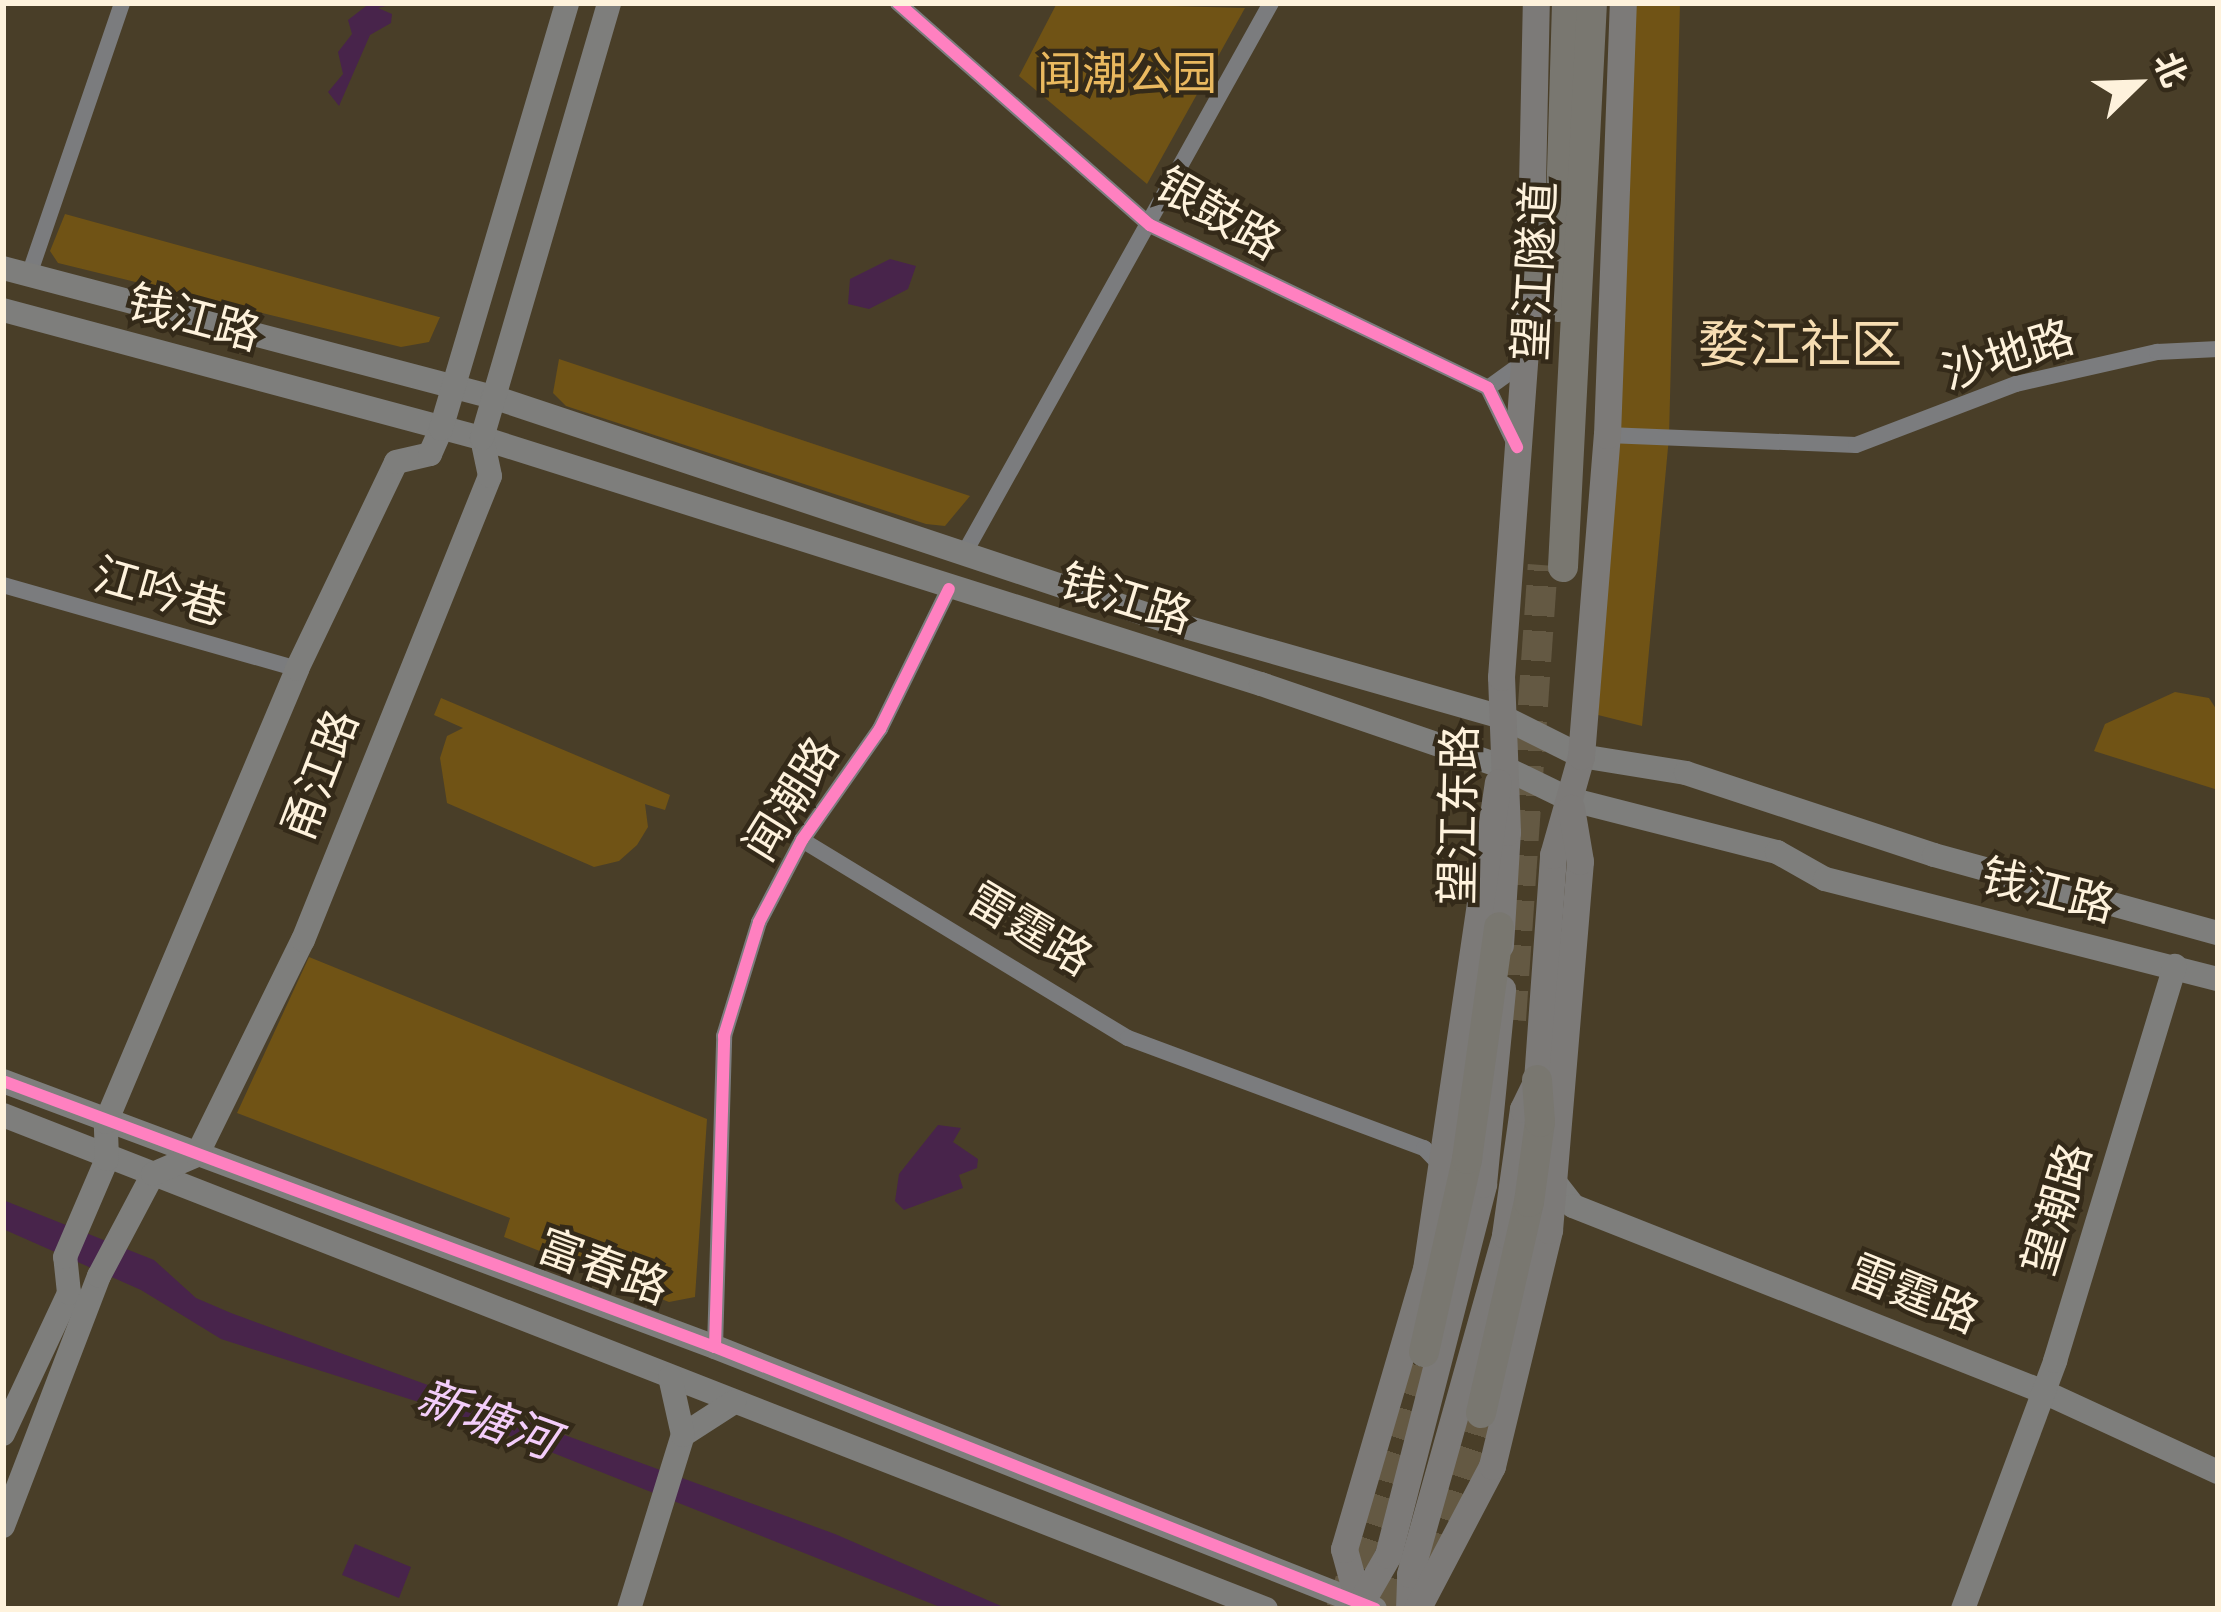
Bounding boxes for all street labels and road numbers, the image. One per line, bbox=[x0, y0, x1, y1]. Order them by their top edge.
street label: 银鼓路 bbox=[1146, 157, 1290, 271]
street label: 望江隧道 bbox=[1503, 180, 1567, 362]
street label: 钱江路 bbox=[122, 274, 266, 362]
street label: 沙地路 bbox=[1936, 309, 2080, 401]
street label: 江吟巷 bbox=[88, 547, 232, 637]
street label: 钱江路 bbox=[1054, 553, 1198, 645]
street label: 甬江路 bbox=[271, 702, 369, 848]
street label: 望江东路 bbox=[1430, 725, 1488, 905]
street label: 闻潮路 bbox=[732, 727, 850, 871]
street label: 钱江路 bbox=[1976, 848, 2120, 934]
street label: 雷霆路 bbox=[958, 871, 1102, 987]
street label: 望潮路 bbox=[2011, 1137, 2103, 1281]
street label: 富春路 bbox=[530, 1219, 676, 1315]
street label: 雷霆路 bbox=[1841, 1244, 1987, 1344]

